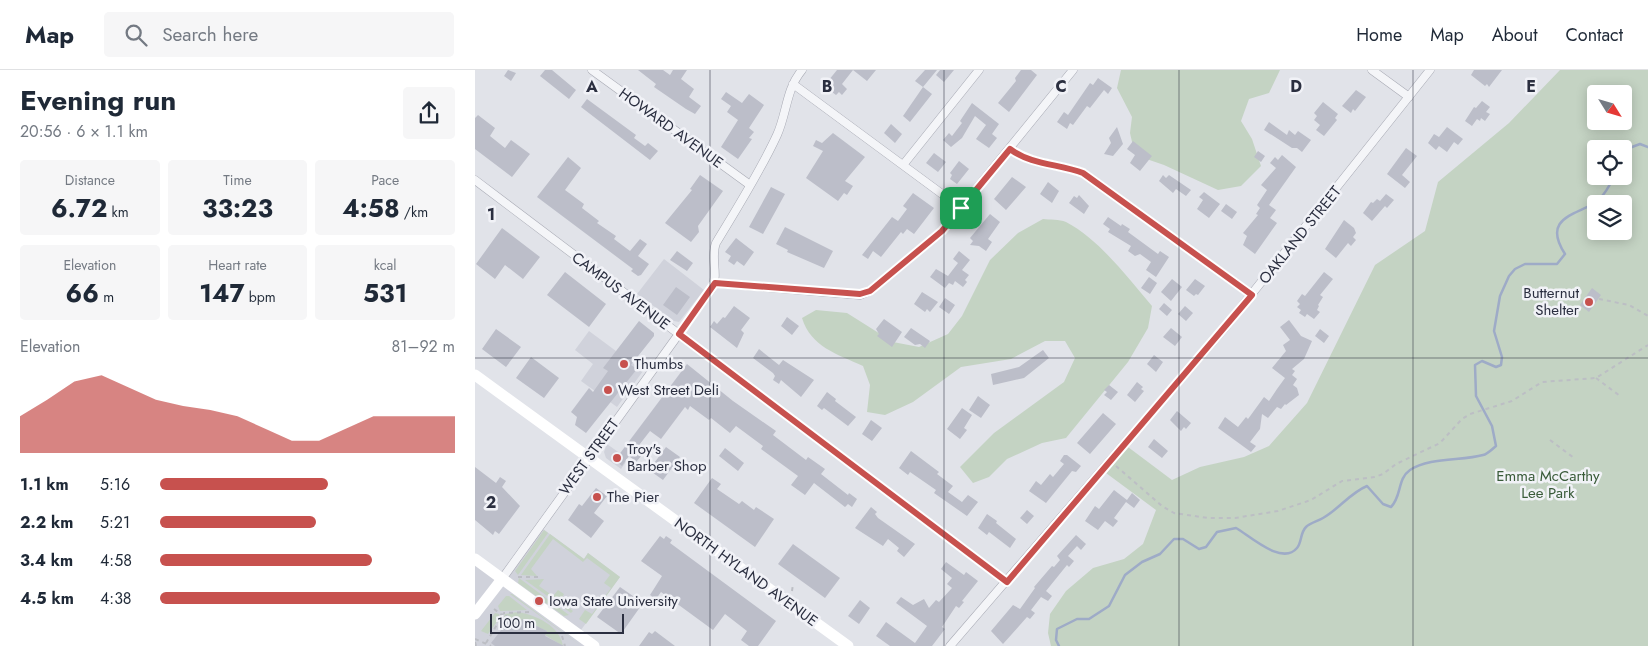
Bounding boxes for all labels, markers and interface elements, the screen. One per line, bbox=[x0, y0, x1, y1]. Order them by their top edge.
search box bbox=[104, 12, 454, 57]
text: Map bbox=[25, 17, 74, 52]
icon: search bbox=[122, 21, 150, 49]
text: Search here bbox=[162, 21, 258, 48]
text: Home bbox=[1356, 22, 1402, 48]
text: Map bbox=[1430, 22, 1464, 48]
text: About bbox=[1492, 22, 1537, 48]
text: Contact bbox=[1565, 22, 1623, 48]
text: A bbox=[585, 75, 598, 98]
text: B bbox=[822, 75, 832, 98]
text: C bbox=[1055, 75, 1067, 98]
text: D bbox=[1290, 75, 1302, 98]
text: E bbox=[1526, 75, 1536, 98]
text: Evening run bbox=[20, 80, 176, 121]
street label: HOWARD AVENUE bbox=[614, 83, 728, 173]
north arrow bbox=[1587, 85, 1633, 130]
map controls bbox=[1587, 85, 1632, 240]
button: share bbox=[403, 87, 455, 139]
text: 20:56 · 6 × 1.1 km bbox=[20, 120, 148, 143]
button: locate bbox=[1587, 140, 1632, 185]
text: Distance bbox=[65, 170, 115, 190]
text: Time bbox=[223, 170, 252, 190]
text: Pace bbox=[371, 170, 399, 190]
street label: OAKLAND STREET bbox=[1254, 181, 1346, 289]
pin bbox=[940, 187, 982, 229]
text: 6.72 bbox=[51, 190, 107, 226]
text: 33:23 bbox=[202, 190, 273, 226]
text: 4:58 bbox=[342, 190, 400, 226]
icon: arrive bbox=[947, 194, 975, 222]
button: layers bbox=[1587, 195, 1632, 240]
text: km bbox=[107, 202, 129, 222]
text: /km bbox=[400, 202, 428, 222]
text: 1 bbox=[487, 203, 495, 226]
street label: CAMPUS AVENUE bbox=[567, 247, 675, 335]
text: Elevation bbox=[63, 255, 116, 275]
text: Heart rate bbox=[208, 255, 267, 275]
text: kcal bbox=[374, 255, 396, 275]
text: 66 bbox=[66, 275, 99, 311]
text: 147 bbox=[199, 275, 245, 311]
text: 531 bbox=[363, 275, 407, 311]
place label: Butternut Shelter bbox=[1523, 282, 1580, 321]
text: m bbox=[99, 287, 114, 307]
text: bpm bbox=[245, 287, 276, 307]
marker: Butternut Shelter bbox=[1583, 296, 1595, 308]
text: Elevation bbox=[20, 335, 80, 358]
text: 81–92 m bbox=[392, 335, 455, 358]
place label: Thumbs bbox=[634, 353, 683, 375]
marker: Thumbs bbox=[618, 358, 630, 370]
place label: West Street Deli bbox=[618, 379, 719, 401]
marker: West Street Deli bbox=[602, 384, 614, 396]
street label: WEST STREET bbox=[554, 414, 624, 500]
place label: Troy's Barber Shop bbox=[627, 438, 707, 477]
marker: Troy's Barber Shop bbox=[611, 452, 623, 464]
park label: Emma McCarthy Lee Park bbox=[1496, 465, 1600, 504]
text: 1.1 km bbox=[20, 473, 69, 496]
text: 5:16 bbox=[100, 473, 130, 496]
place label: The Pier bbox=[607, 486, 660, 508]
text: 2 bbox=[486, 491, 496, 514]
marker: The Pier bbox=[591, 491, 603, 503]
text: 2.2 km bbox=[20, 511, 73, 534]
text: 5:21 bbox=[100, 511, 130, 534]
street label: NORTH HYLAND AVENUE bbox=[670, 512, 822, 632]
text: 3.4 km bbox=[20, 549, 73, 572]
text: 4:58 bbox=[100, 549, 132, 572]
text: 4.5 km bbox=[20, 587, 74, 610]
text: 4:38 bbox=[100, 587, 132, 610]
place label: Iowa State University bbox=[549, 590, 678, 612]
marker: Iowa State University bbox=[533, 595, 545, 607]
scale bar bbox=[490, 611, 624, 634]
text: 100 m bbox=[497, 613, 535, 633]

